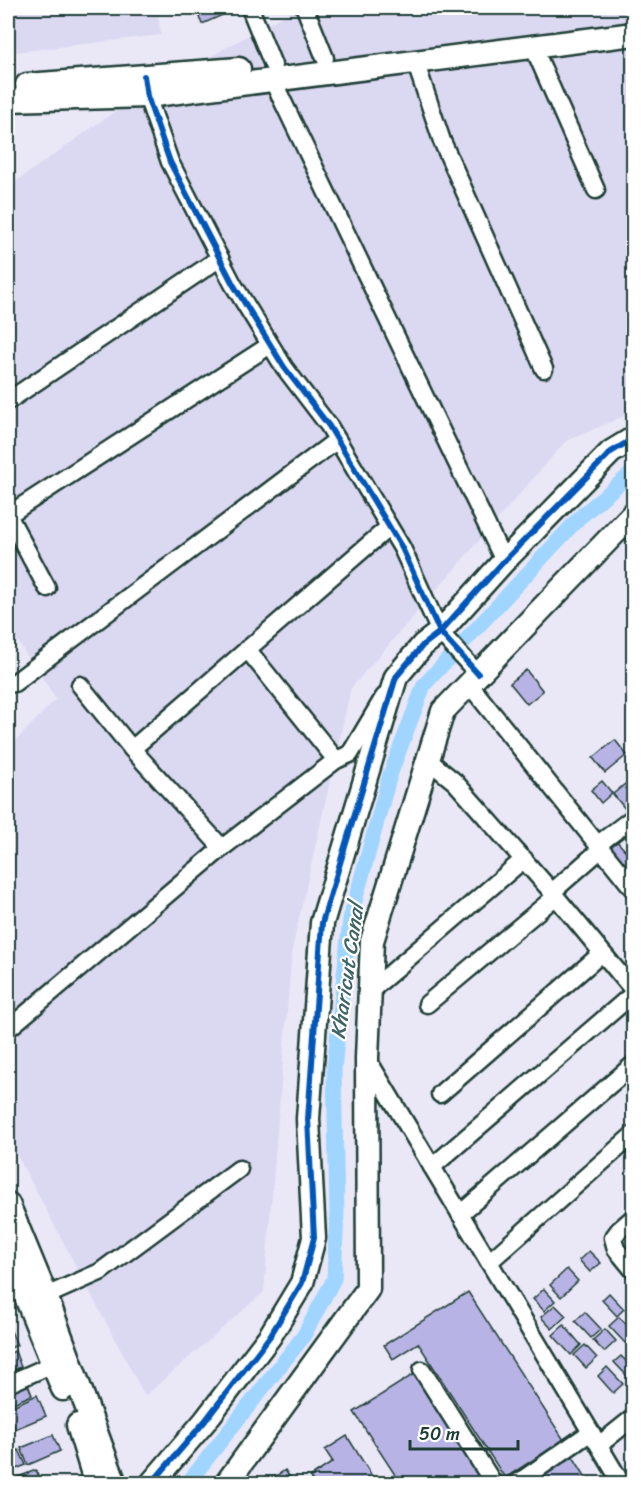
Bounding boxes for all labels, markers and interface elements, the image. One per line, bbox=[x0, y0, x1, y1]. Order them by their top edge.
water label: Kharicut Canal bbox=[319, 896, 376, 1041]
scale bar bbox=[410, 1413, 518, 1451]
text: 50 m bbox=[419, 1418, 460, 1450]

